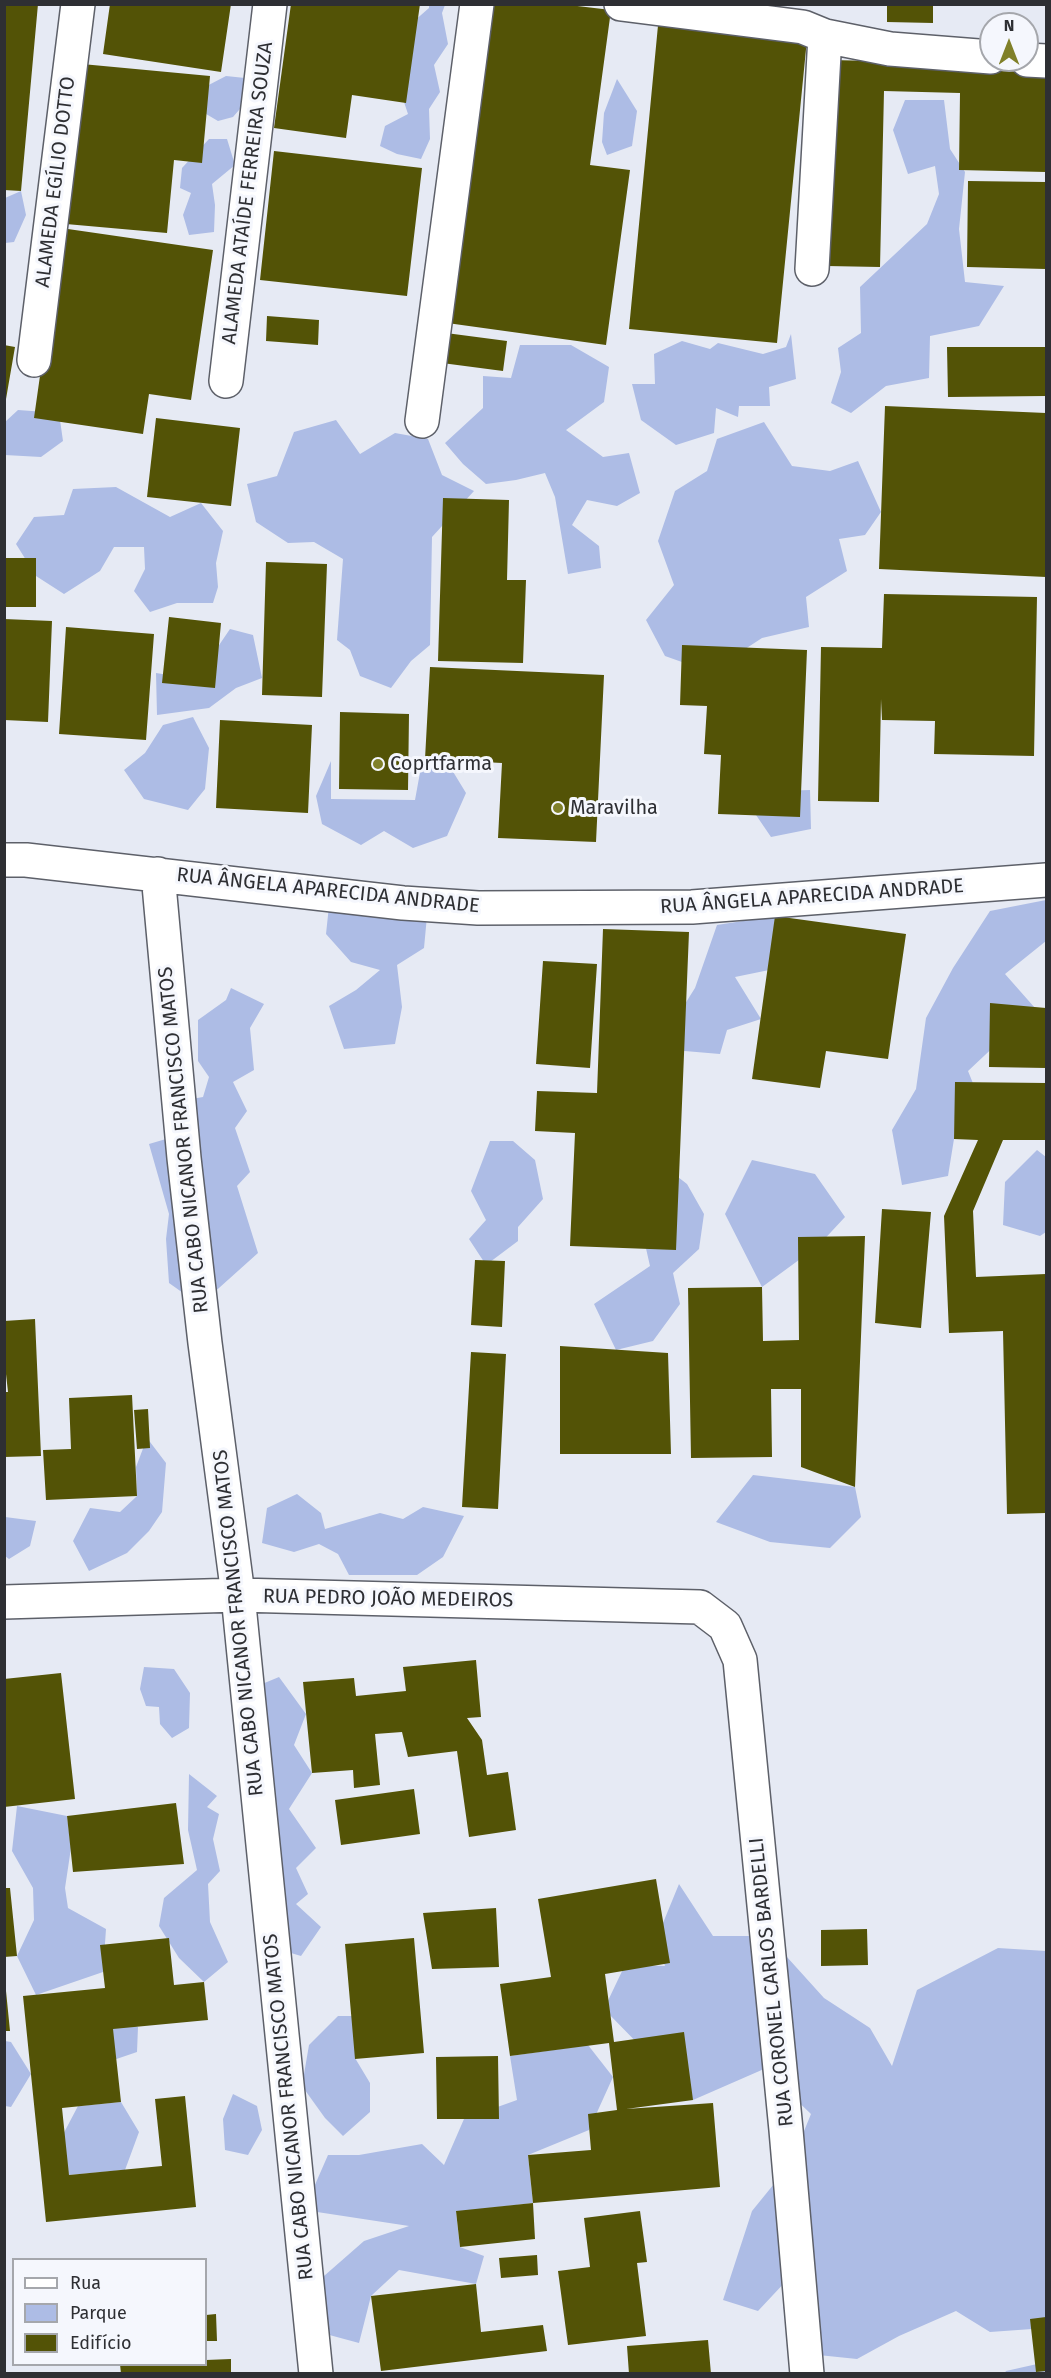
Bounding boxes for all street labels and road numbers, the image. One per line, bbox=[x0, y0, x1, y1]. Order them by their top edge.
street label: ALAMEDA ATAÍDE FERREIRA SOUZA bbox=[218, 40, 278, 346]
street label: ALAMEDA EGÍLIO DOTTO bbox=[31, 75, 81, 289]
street label: RUA ÂNGELA APARECIDA ANDRADE bbox=[175, 863, 481, 919]
street label: RUA ÂNGELA APARECIDA ANDRADE bbox=[659, 874, 965, 920]
street label: RUA CABO NICANOR FRANCISCO MATOS bbox=[154, 966, 214, 1314]
street label: RUA CABO NICANOR FRANCISCO MATOS bbox=[209, 1449, 269, 1797]
street label: RUA PEDRO JOÃO MEDEIROS bbox=[263, 1585, 513, 1613]
street label: RUA CORONEL CARLOS BARDELLI bbox=[745, 1836, 799, 2128]
street label: RUA CABO NICANOR FRANCISCO MATOS bbox=[259, 1933, 319, 2281]

